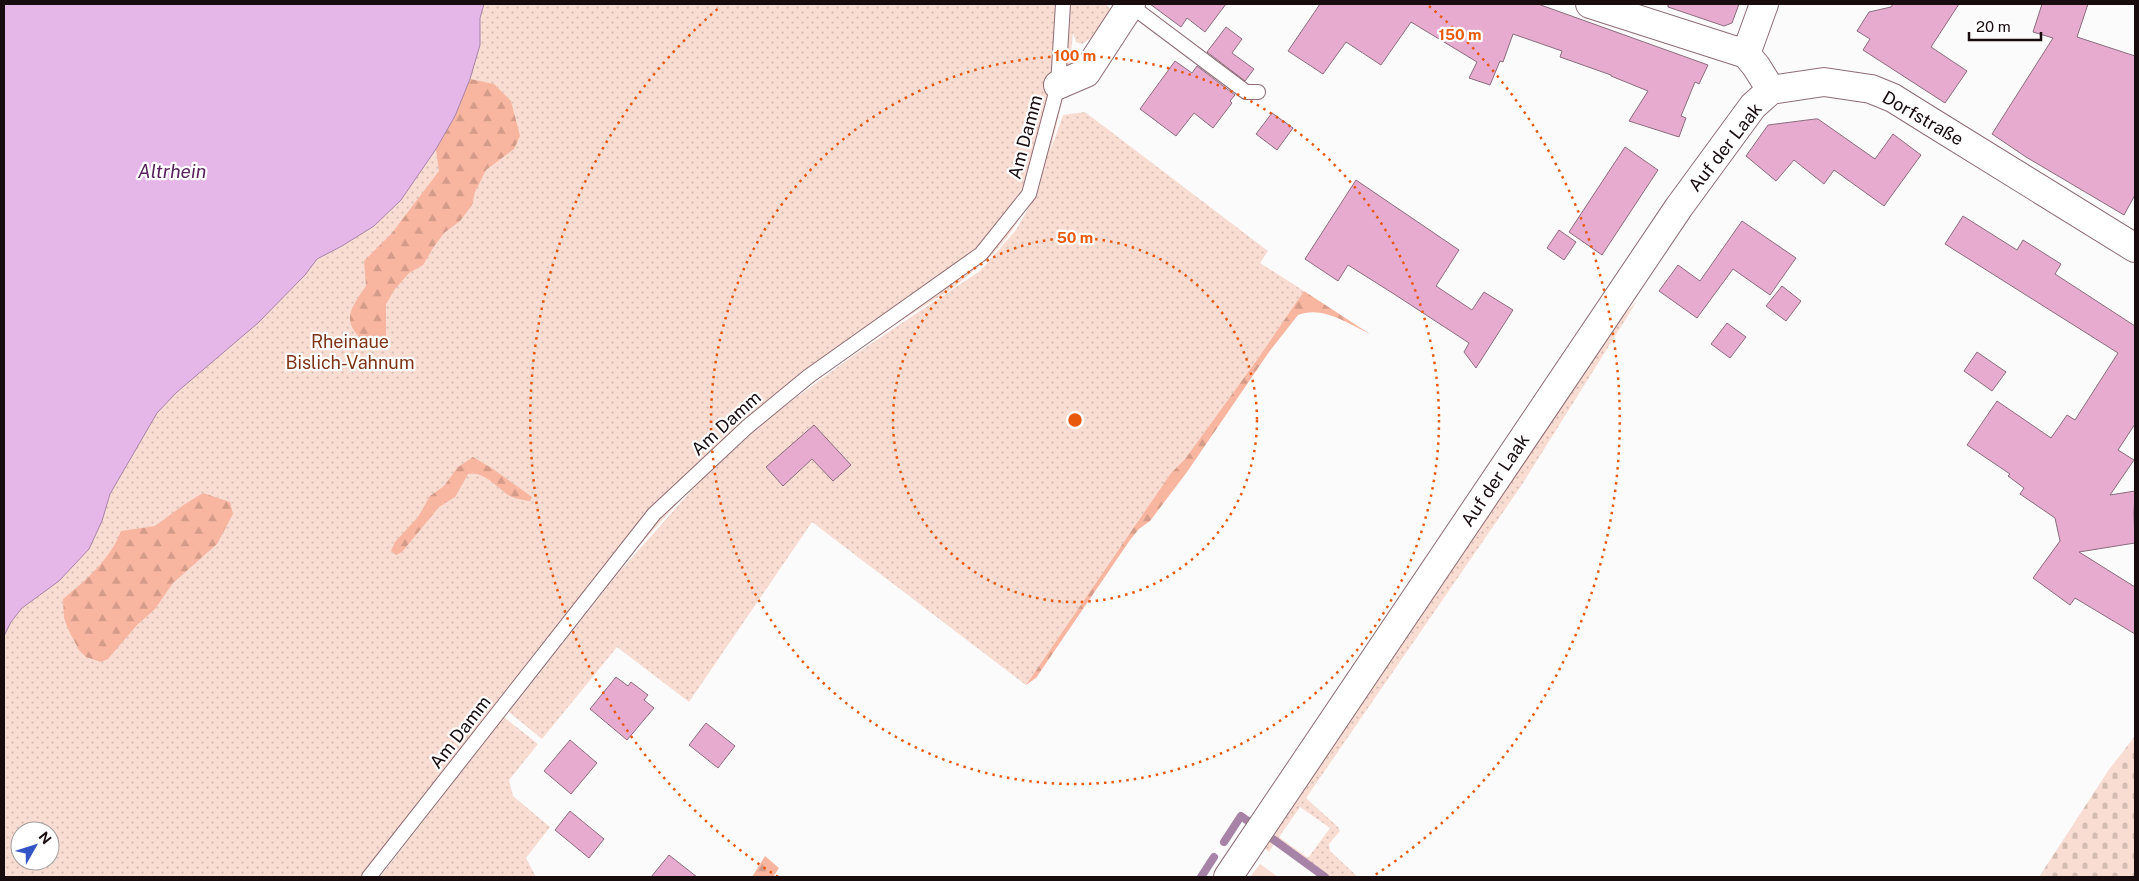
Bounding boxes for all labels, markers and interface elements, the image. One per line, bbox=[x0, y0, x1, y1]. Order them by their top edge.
scale bar bbox=[1969, 10, 2042, 42]
text: 20 m bbox=[1976, 18, 2011, 35]
text: 150 m bbox=[1438, 26, 1482, 43]
text: 100 m bbox=[1054, 47, 1096, 64]
street label: Dorfstraße bbox=[1879, 86, 1967, 150]
street label: Am Damm bbox=[1004, 93, 1046, 181]
street label: Auf der Laak bbox=[1684, 98, 1766, 196]
water label: Altrhein bbox=[138, 160, 206, 182]
text: 50 m bbox=[1057, 229, 1093, 246]
park label: Rheinaue Bislich-Vahnum bbox=[285, 331, 415, 373]
street label: Am Damm bbox=[687, 386, 765, 460]
centre of rings bbox=[1066, 411, 1084, 429]
street label: Auf der Laak bbox=[1456, 430, 1534, 530]
street label: Am Damm bbox=[425, 692, 495, 772]
north arrow bbox=[10, 821, 60, 871]
text: N bbox=[35, 829, 55, 847]

